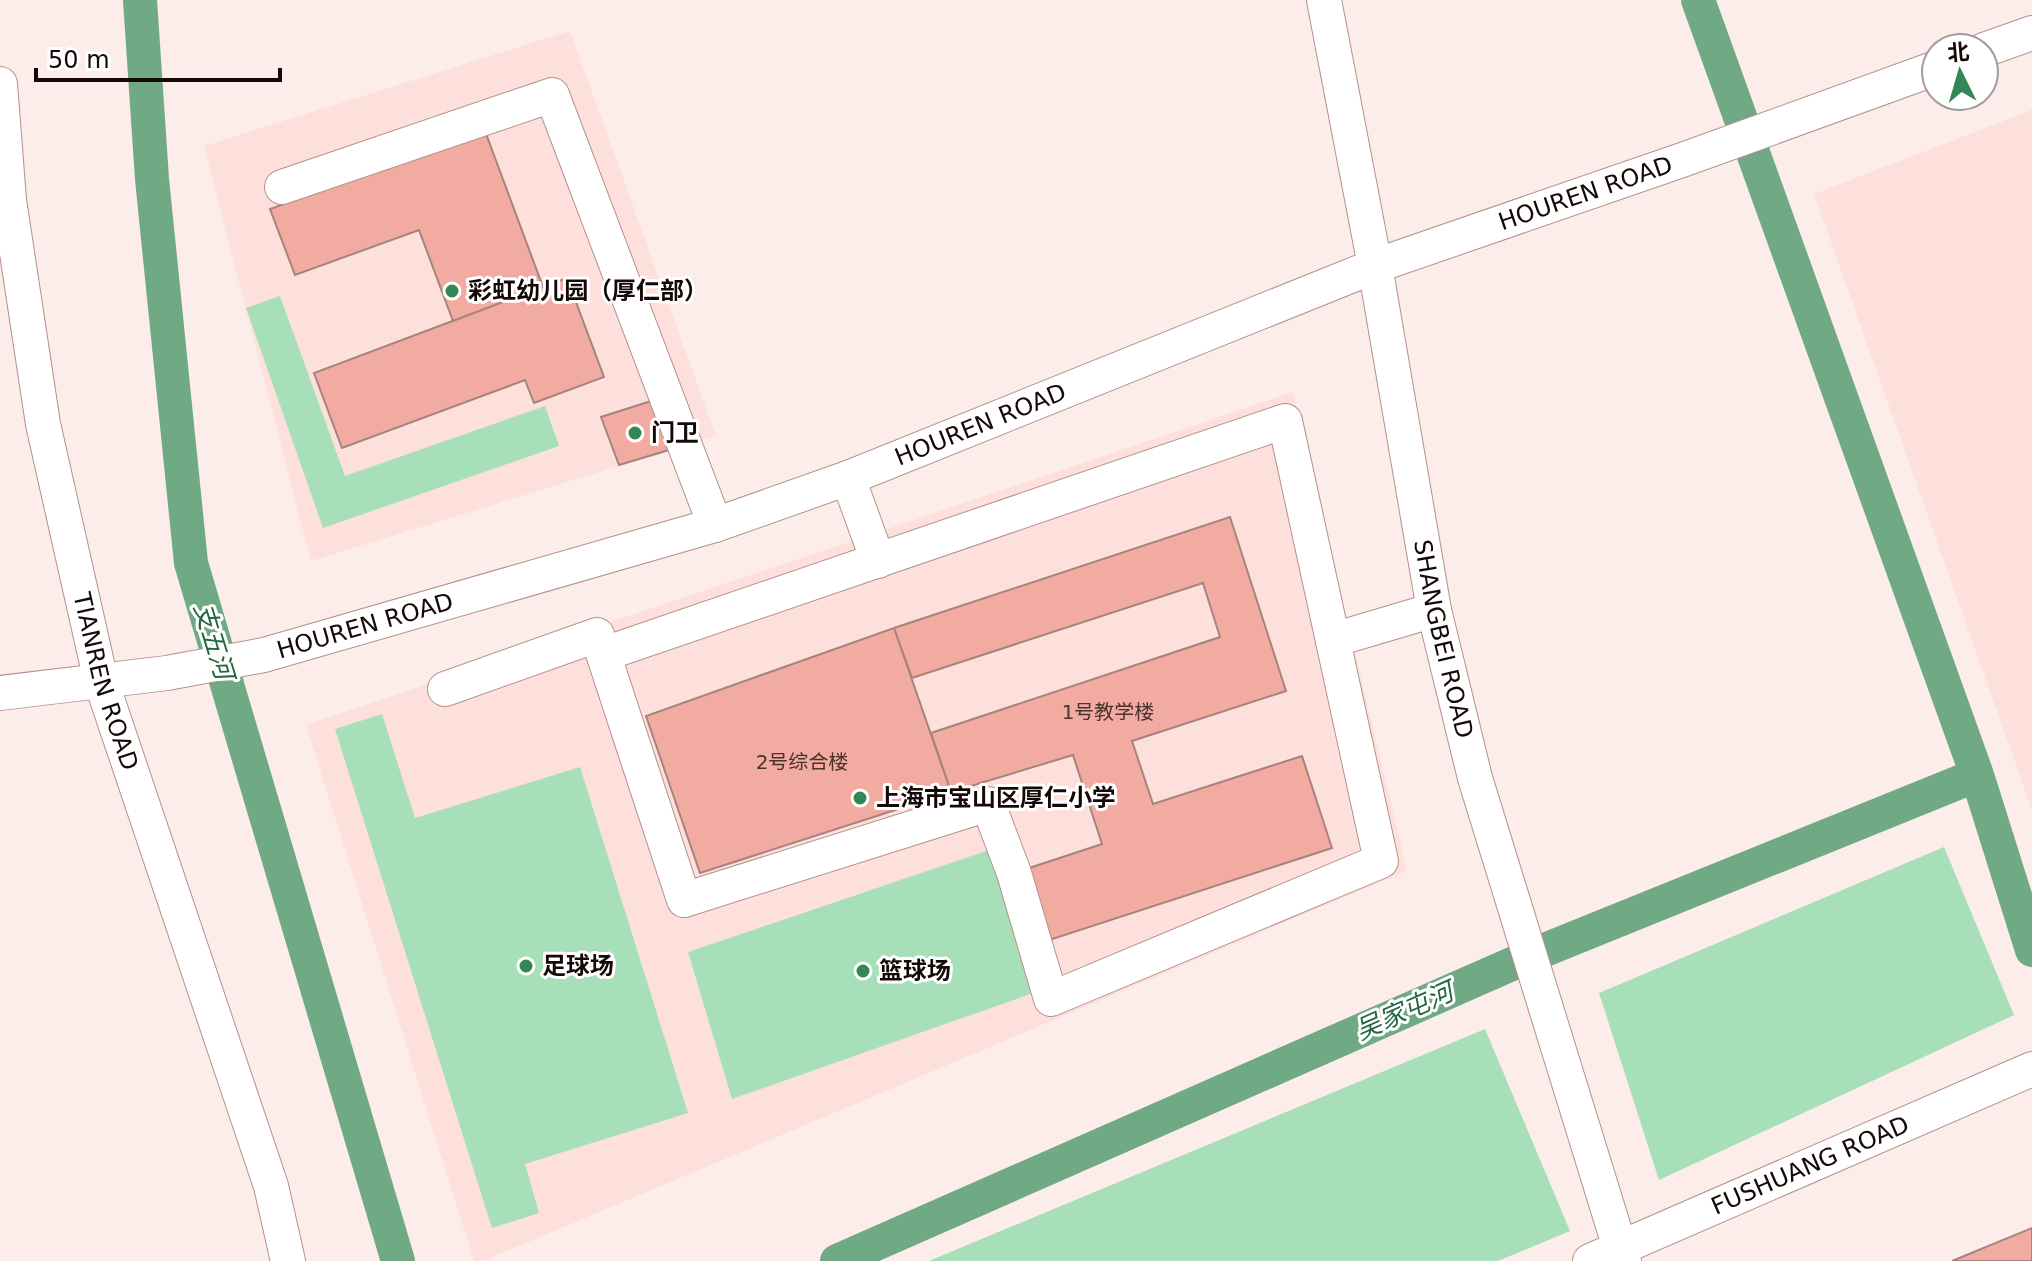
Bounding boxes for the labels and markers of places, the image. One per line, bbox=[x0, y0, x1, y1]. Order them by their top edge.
place label: 彩虹幼儿园（厚仁部） bbox=[468, 277, 708, 305]
marker: 彩虹幼儿园（厚仁部） bbox=[443, 282, 461, 300]
place label: 门卫 bbox=[651, 419, 699, 447]
marker: 门卫 bbox=[626, 424, 644, 442]
place label: 上海市宝山区厚仁小学 bbox=[876, 784, 1116, 812]
marker: 上海市宝山区厚仁小学 bbox=[851, 789, 869, 807]
place label: 足球场 bbox=[542, 952, 614, 980]
marker: 足球场 bbox=[517, 957, 535, 975]
place label: 篮球场 bbox=[879, 957, 951, 985]
marker: 篮球场 bbox=[854, 962, 872, 980]

